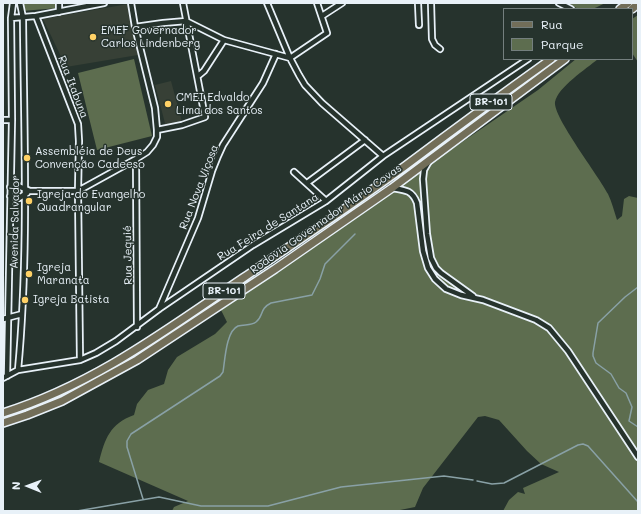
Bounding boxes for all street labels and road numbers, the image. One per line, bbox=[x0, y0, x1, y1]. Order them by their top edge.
street label: Rua Itabuna bbox=[55, 54, 91, 120]
road number: BR-101 bbox=[470, 94, 512, 110]
street label: Rua Nova Viçosa bbox=[177, 143, 221, 231]
street label: Rodovia Governador Mário Covas bbox=[248, 161, 404, 277]
street label: Avenida Salvador bbox=[8, 175, 22, 269]
street label: Rua Feira de Santana bbox=[215, 190, 321, 264]
street label: Rua Jequié bbox=[121, 225, 135, 285]
road number: BR-101 bbox=[203, 283, 245, 299]

